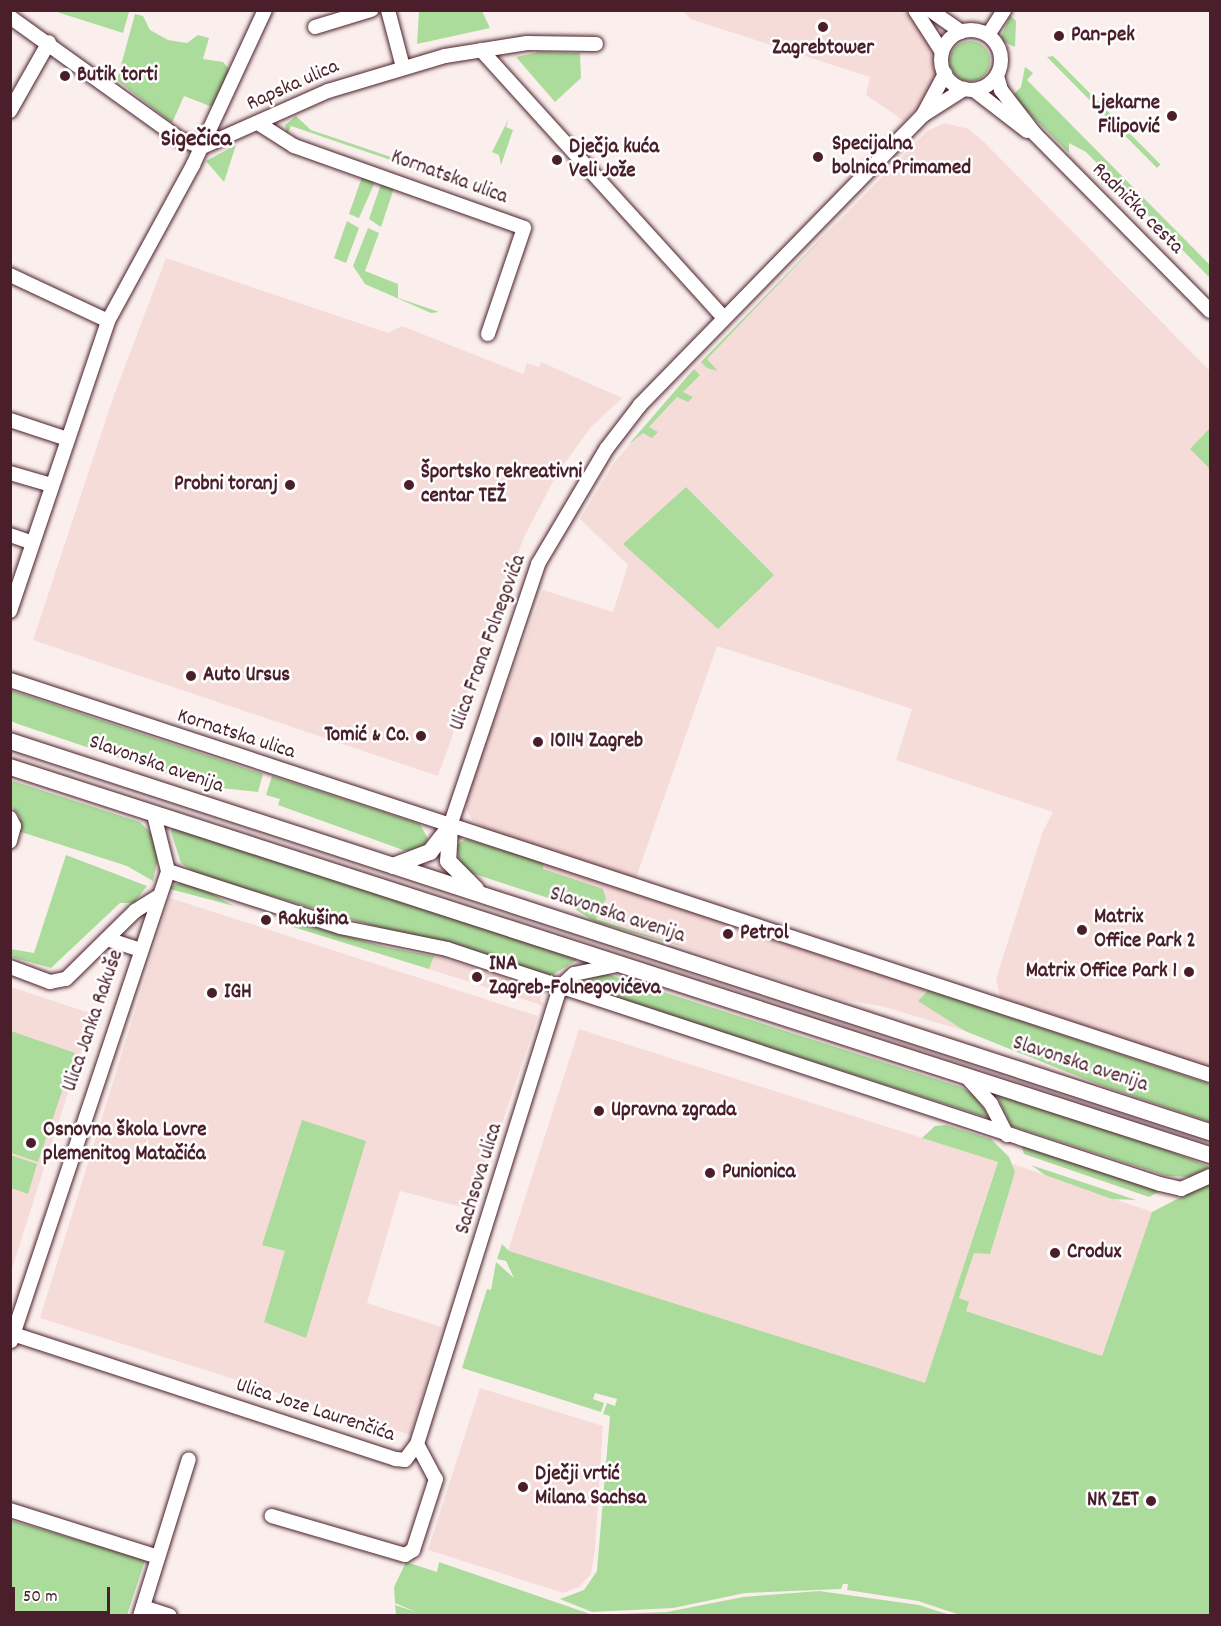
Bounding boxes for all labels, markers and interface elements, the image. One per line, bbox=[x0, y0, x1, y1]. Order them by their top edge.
marker: Zagrebtower bbox=[816, 20, 830, 34]
place label: Pan-pek bbox=[1071, 23, 1135, 49]
marker: Pan-pek bbox=[1052, 29, 1066, 43]
place label: Zagrebtower bbox=[772, 36, 874, 62]
street label: Rapska ulica bbox=[243, 55, 343, 117]
place label: Butik torti bbox=[77, 63, 157, 89]
marker: Butik torti bbox=[58, 69, 72, 83]
place label: Ljekarne Filipović bbox=[1091, 91, 1160, 141]
marker: Ljekarne Filipović bbox=[1165, 109, 1179, 123]
district label: Sigečica bbox=[161, 127, 231, 155]
place label: Specijalna bolnica Primamed bbox=[832, 132, 971, 182]
place label: Dječja kuća Veli Jože bbox=[569, 135, 659, 185]
street label: Kornatska ulica bbox=[387, 145, 511, 211]
marker: Specijalna bolnica Primamed bbox=[809, 148, 827, 166]
marker: Dječja kuća Veli Jože bbox=[550, 153, 564, 167]
street label: Radnička cesta bbox=[1086, 158, 1188, 260]
place label: Športsko rekreativni centar TEŽ bbox=[421, 460, 582, 510]
place label: Probni toranj bbox=[174, 472, 278, 498]
marker: Probni toranj bbox=[283, 478, 297, 492]
marker: Športsko rekreativni centar TEŽ bbox=[402, 478, 416, 492]
street label: Ulica Frana Folnegovića bbox=[445, 552, 533, 734]
place label: Auto Ursus bbox=[203, 663, 290, 689]
marker: Auto Ursus bbox=[184, 669, 198, 683]
street label: Kornatska ulica bbox=[174, 704, 298, 766]
place label: Tomić & Co. bbox=[324, 723, 409, 749]
marker: Tomić & Co. bbox=[414, 729, 428, 743]
place label: 10114 Zagreb bbox=[550, 729, 643, 755]
street label: Slavonska avenija bbox=[85, 730, 227, 800]
marker: 10114 Zagreb bbox=[531, 735, 545, 749]
street label: Slavonska avenija bbox=[546, 882, 688, 950]
place label: Matrix Office Park 2 bbox=[1094, 905, 1196, 955]
place label: Rakušina bbox=[278, 907, 348, 933]
marker: Rakušina bbox=[259, 913, 273, 927]
place label: Petrol bbox=[740, 921, 789, 947]
marker: Matrix Office Park 2 bbox=[1075, 923, 1089, 937]
marker: Petrol bbox=[721, 927, 735, 941]
street label: Ulica Janka Rakuše bbox=[58, 947, 130, 1095]
place label: INA Zagreb-Folnegovićeva bbox=[489, 952, 661, 1002]
place label: Matrix Office Park 1 bbox=[1026, 959, 1177, 985]
marker: Matrix Office Park 1 bbox=[1182, 965, 1196, 979]
marker: INA Zagreb-Folnegovićeva bbox=[470, 970, 484, 984]
place label: IGH bbox=[224, 980, 252, 1006]
marker: IGH bbox=[205, 986, 219, 1000]
street label: Slavonska avenija bbox=[1009, 1031, 1151, 1099]
place label: Upravna zgrada bbox=[611, 1098, 736, 1124]
marker: Upravna zgrada bbox=[592, 1104, 606, 1118]
place label: Osnovna škola Lovre plemenitog Matačića bbox=[43, 1118, 206, 1168]
street label: Sachsova ulica bbox=[451, 1120, 509, 1238]
marker: Osnovna škola Lovre plemenitog Matačića bbox=[24, 1136, 38, 1150]
place label: Punionica bbox=[722, 1160, 795, 1186]
marker: Punionica bbox=[703, 1166, 717, 1180]
place label: Crodux bbox=[1067, 1240, 1121, 1266]
marker: Crodux bbox=[1048, 1246, 1062, 1260]
street label: Ulica Joze Laurenčića bbox=[232, 1373, 398, 1449]
place label: Dječji vrtić Milana Sachsa bbox=[535, 1462, 646, 1512]
marker: Dječji vrtić Milana Sachsa bbox=[516, 1480, 530, 1494]
place label: NK ZET bbox=[1087, 1488, 1139, 1514]
marker: NK ZET bbox=[1144, 1494, 1158, 1508]
scale bar bbox=[15, 1575, 112, 1613]
text: 50 m bbox=[23, 1585, 58, 1610]

